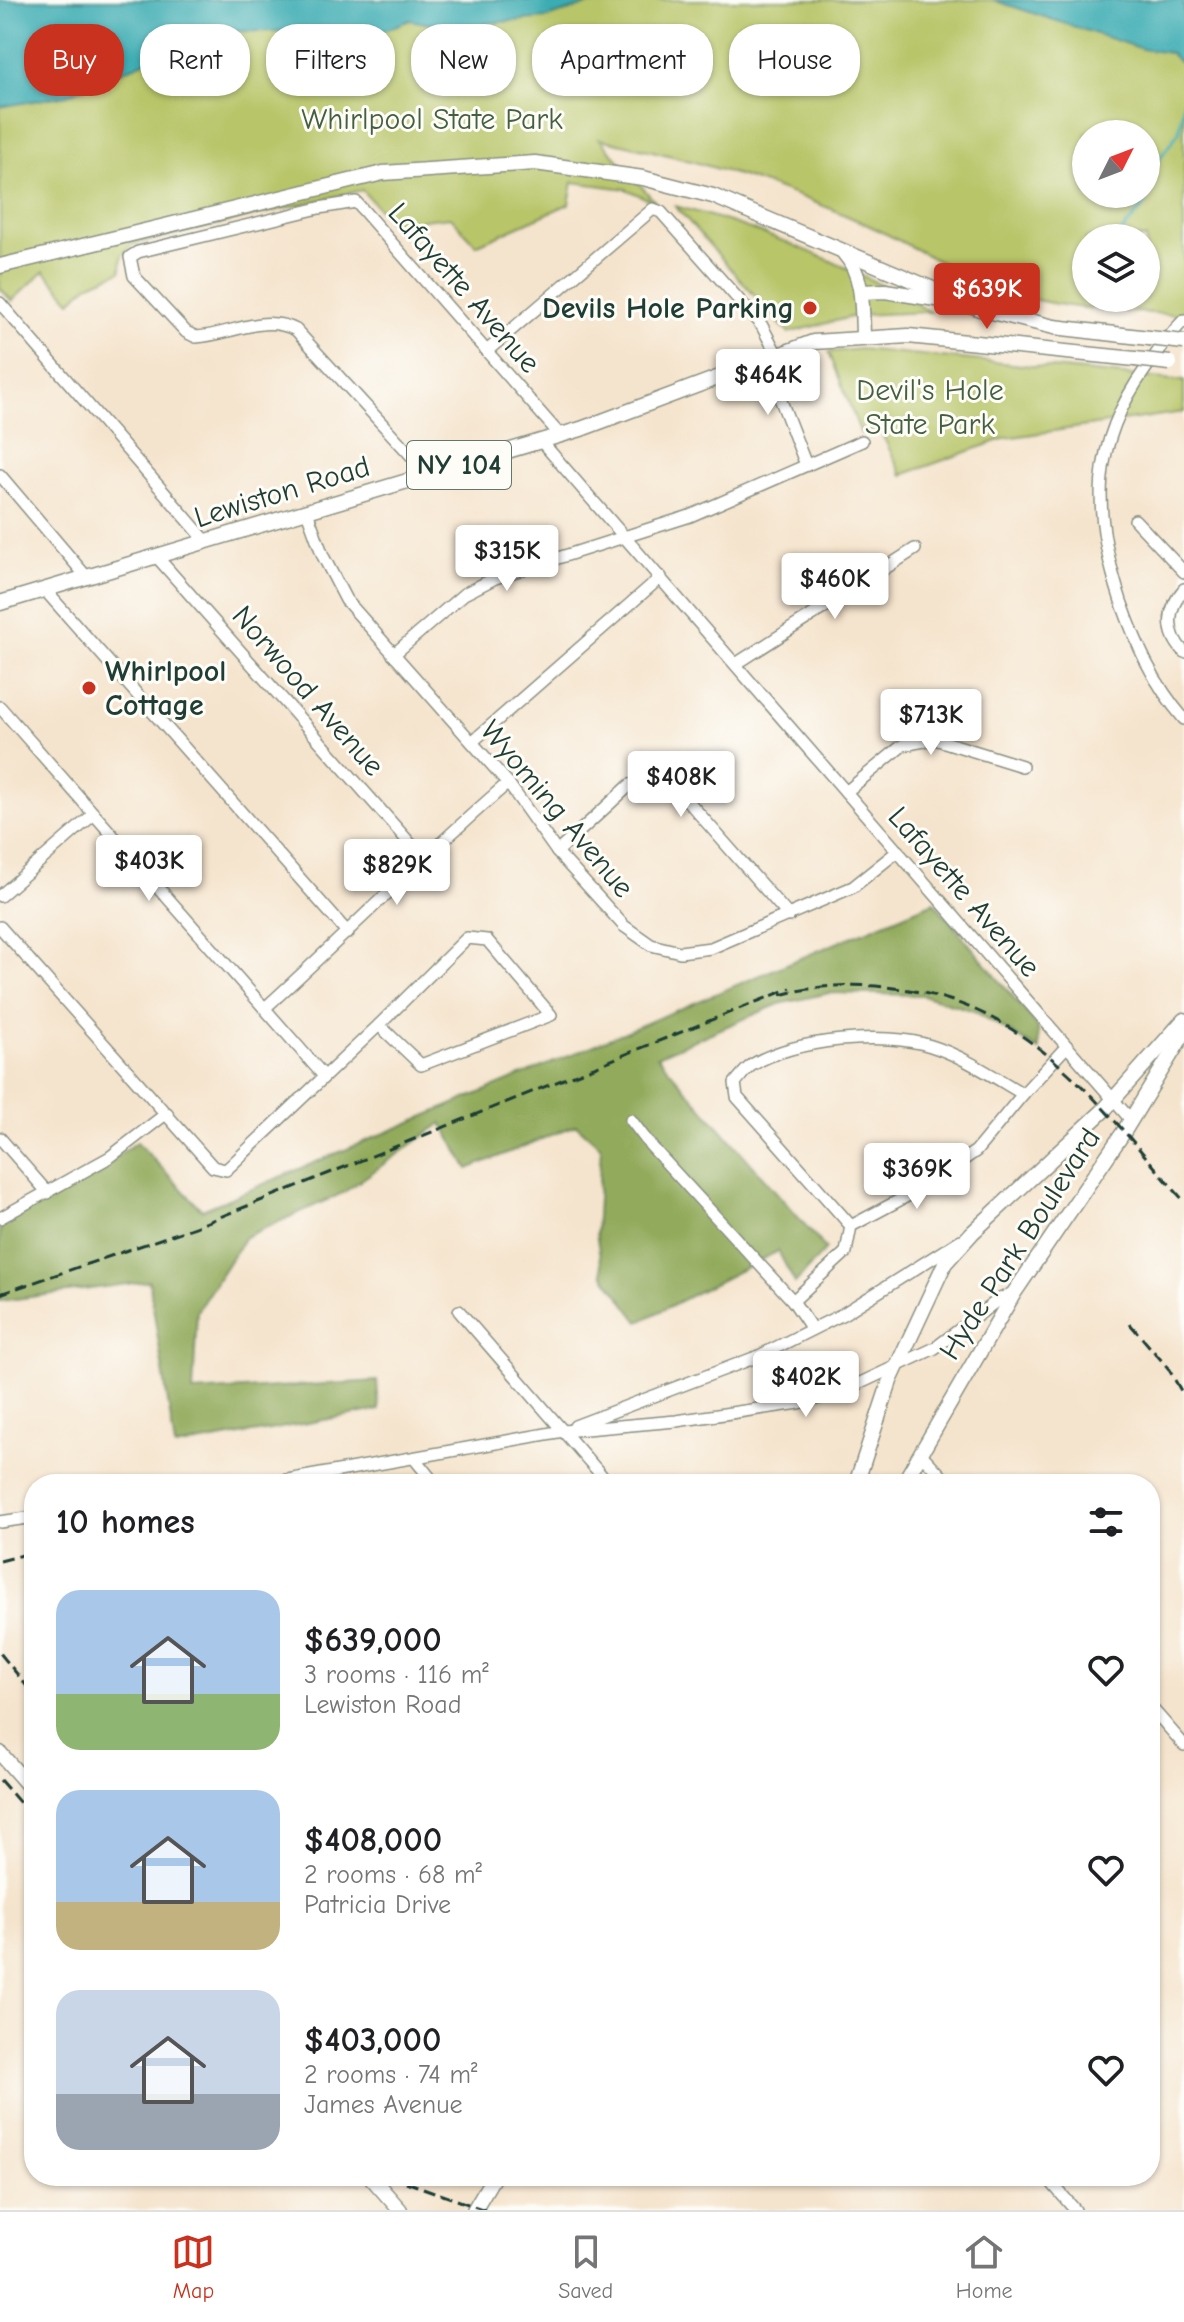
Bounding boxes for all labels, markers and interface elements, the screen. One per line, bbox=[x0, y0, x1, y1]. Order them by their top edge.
chip: Buy bbox=[24, 24, 124, 96]
chip: Rent bbox=[140, 24, 250, 96]
chip: Filters bbox=[266, 24, 395, 96]
chip: New bbox=[411, 24, 516, 96]
chip: Apartment bbox=[532, 24, 713, 96]
chip: House bbox=[729, 24, 860, 96]
park label: Whirlpool State Park bbox=[301, 102, 563, 137]
north arrow bbox=[1072, 120, 1160, 208]
map controls bbox=[1072, 120, 1160, 312]
street label: Lafayette Avenue bbox=[381, 196, 547, 380]
button: layers bbox=[1072, 224, 1160, 312]
pin: $639K bbox=[931, 263, 1043, 331]
text: $639K bbox=[952, 274, 1022, 304]
place label: Devils Hole Parking bbox=[542, 291, 794, 326]
marker: Devils Hole Parking bbox=[801, 299, 819, 317]
pin: $464K bbox=[712, 349, 824, 417]
text: $464K bbox=[734, 360, 802, 390]
park label: Devil's Hole State Park bbox=[856, 373, 1004, 442]
road number: NY 104 bbox=[407, 441, 511, 489]
street label: Lewiston Road bbox=[190, 449, 374, 535]
pin: $315K bbox=[451, 525, 563, 593]
text: $315K bbox=[473, 536, 541, 566]
pin: $460K bbox=[779, 553, 891, 621]
text: $460K bbox=[800, 564, 870, 594]
street label: Norwood Avenue bbox=[225, 599, 391, 783]
place label: Whirlpool Cottage bbox=[105, 654, 226, 723]
marker: Whirlpool Cottage bbox=[80, 679, 98, 697]
pin: $713K bbox=[875, 689, 987, 757]
text: $713K bbox=[898, 700, 964, 730]
street label: Wyoming Avenue bbox=[473, 713, 641, 905]
pin: $408K bbox=[625, 751, 737, 819]
text: $408K bbox=[646, 762, 716, 792]
street label: Lafayette Avenue bbox=[881, 800, 1047, 984]
pin: $403K bbox=[93, 835, 205, 903]
pin: $829K bbox=[341, 839, 453, 907]
text: $403K bbox=[114, 846, 184, 876]
text: $829K bbox=[362, 850, 432, 880]
street label: Hyde Park Boulevard bbox=[932, 1122, 1108, 1366]
pin: $369K bbox=[861, 1143, 973, 1211]
text: $369K bbox=[882, 1154, 952, 1184]
pin: $402K bbox=[750, 1351, 862, 1419]
text: $402K bbox=[771, 1362, 841, 1392]
icon: filters bbox=[1084, 1500, 1128, 1544]
text: 10 homes bbox=[56, 1502, 195, 1542]
text: $639,000 bbox=[304, 1620, 442, 1660]
icon: home bbox=[120, 1622, 216, 1718]
icon: heart bbox=[1084, 1648, 1128, 1692]
text: 3 rooms · 116 m² bbox=[304, 1660, 489, 1690]
text: Lewiston Road bbox=[304, 1690, 461, 1720]
text: $408,000 bbox=[304, 1820, 442, 1860]
icon: home bbox=[120, 1822, 216, 1918]
icon: heart bbox=[1084, 1848, 1128, 1892]
text: 2 rooms · 68 m² bbox=[304, 1860, 482, 1890]
text: Patricia Drive bbox=[304, 1890, 451, 1920]
text: $403,000 bbox=[304, 2020, 441, 2060]
icon: home bbox=[120, 2022, 216, 2118]
icon: heart bbox=[1084, 2048, 1128, 2092]
text: 2 rooms · 74 m² bbox=[304, 2060, 477, 2090]
text: James Avenue bbox=[304, 2090, 463, 2120]
tab: Map bbox=[171, 2230, 215, 2304]
tab: Saved bbox=[558, 2230, 613, 2304]
tab: Home bbox=[956, 2230, 1013, 2304]

